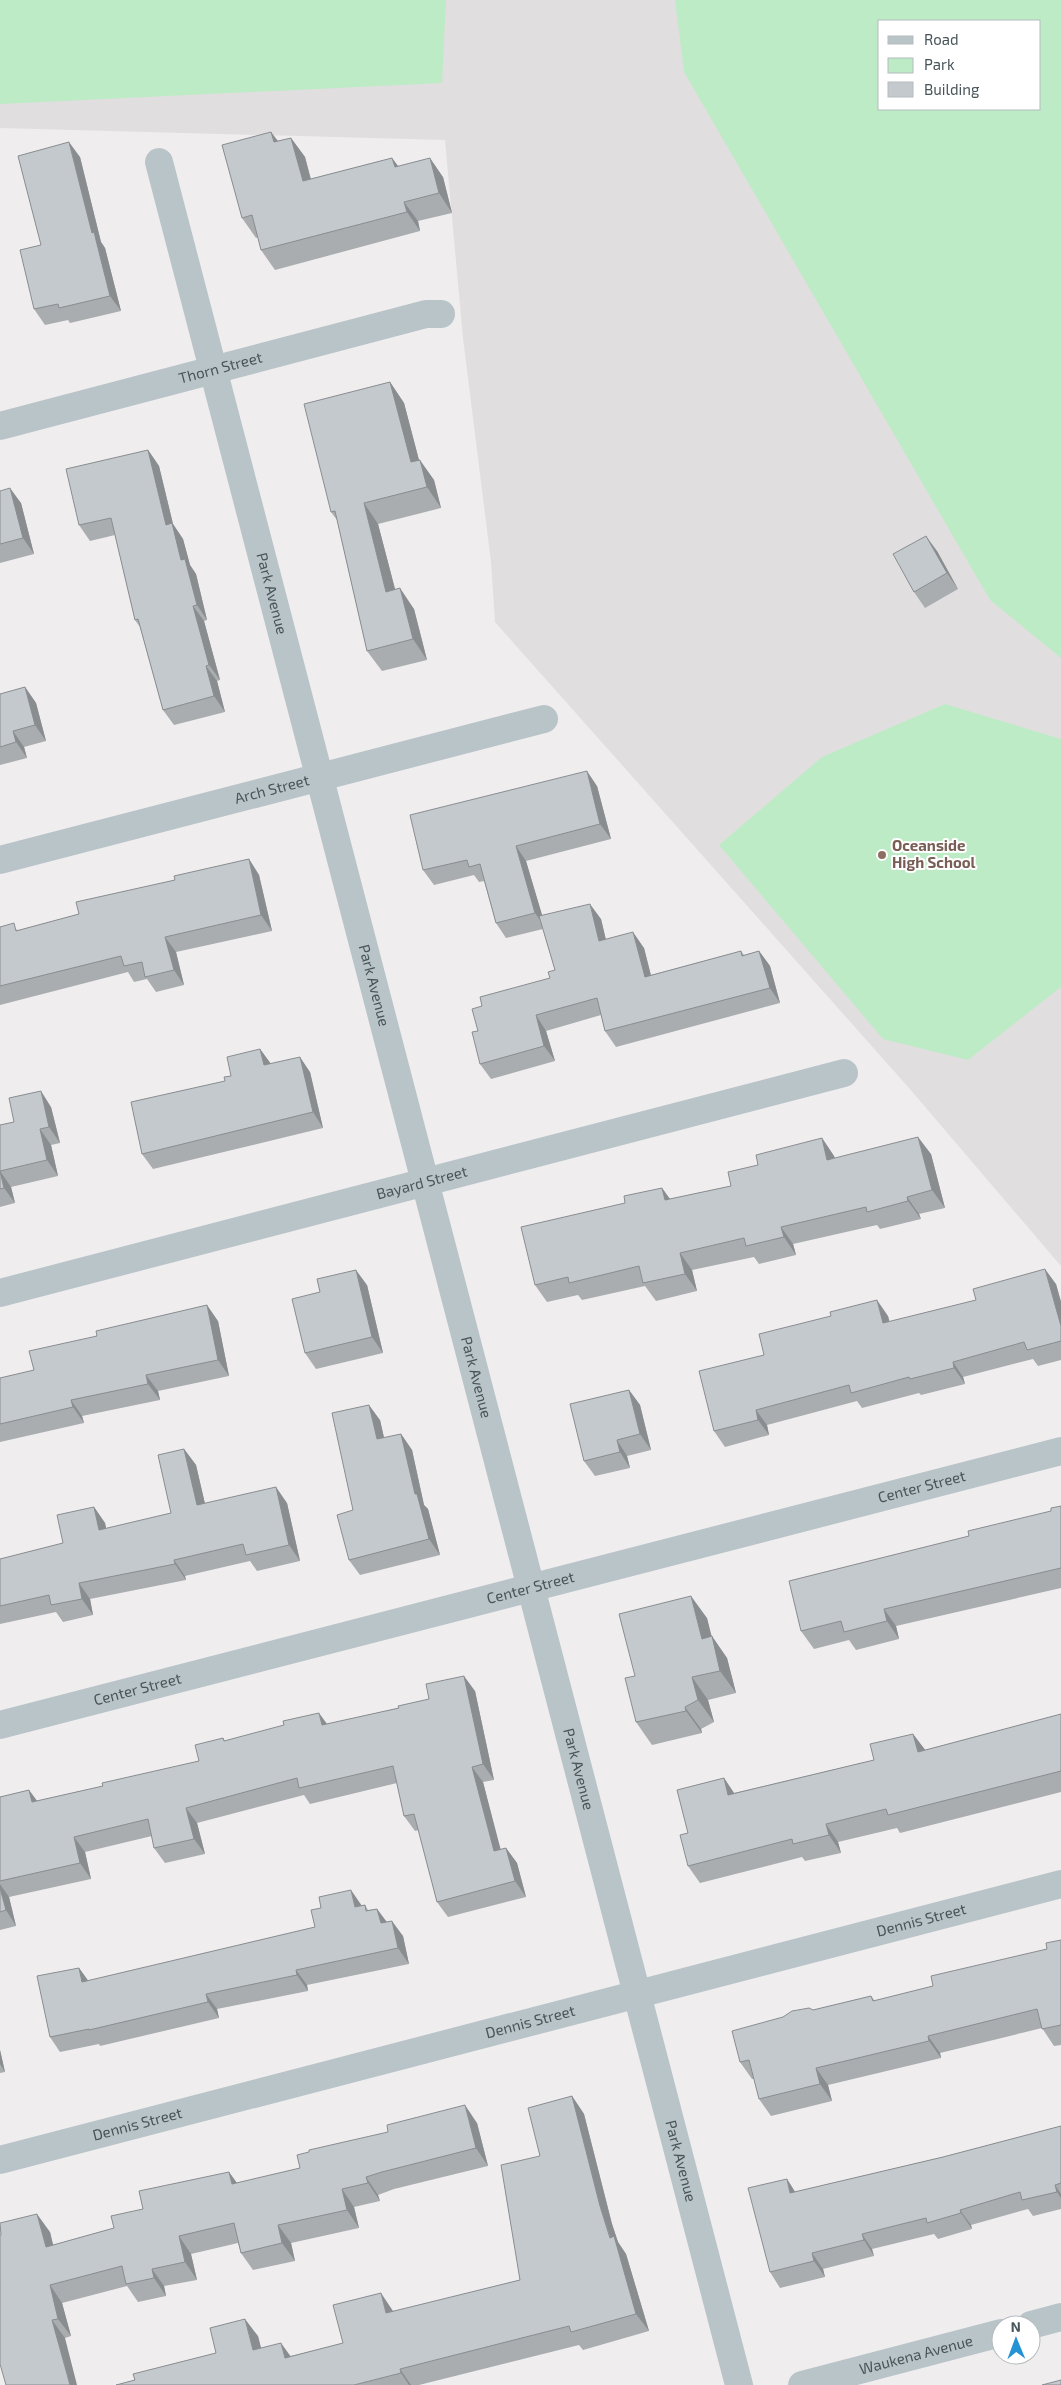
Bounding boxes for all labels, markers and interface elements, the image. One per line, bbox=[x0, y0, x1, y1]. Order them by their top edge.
legend bbox=[878, 20, 1041, 110]
text: Road bbox=[924, 30, 959, 48]
text: Park bbox=[924, 55, 955, 73]
text: Building bbox=[924, 80, 980, 98]
street label: Thorn Street bbox=[176, 347, 264, 387]
street label: Park Avenue bbox=[253, 550, 292, 636]
street label: Arch Street bbox=[233, 770, 311, 807]
place label: Oceanside High School bbox=[892, 836, 976, 871]
marker: Oceanside High School bbox=[876, 849, 888, 861]
street label: Park Avenue bbox=[356, 942, 394, 1028]
street label: Bayard Street bbox=[374, 1162, 469, 1203]
street label: Park Avenue bbox=[458, 1334, 496, 1420]
street label: Center Street bbox=[876, 1466, 968, 1506]
street label: Center Street bbox=[485, 1567, 576, 1607]
street label: Center Street bbox=[91, 1669, 183, 1708]
street label: Park Avenue bbox=[560, 1726, 599, 1812]
street label: Dennis Street bbox=[874, 1899, 968, 1940]
street label: Dennis Street bbox=[483, 2001, 577, 2041]
street label: Dennis Street bbox=[90, 2103, 184, 2144]
street label: Park Avenue bbox=[662, 2118, 701, 2204]
north arrow bbox=[991, 2315, 1041, 2365]
text: N bbox=[1011, 2318, 1021, 2335]
street label: Waukena Avenue bbox=[857, 2331, 975, 2378]

